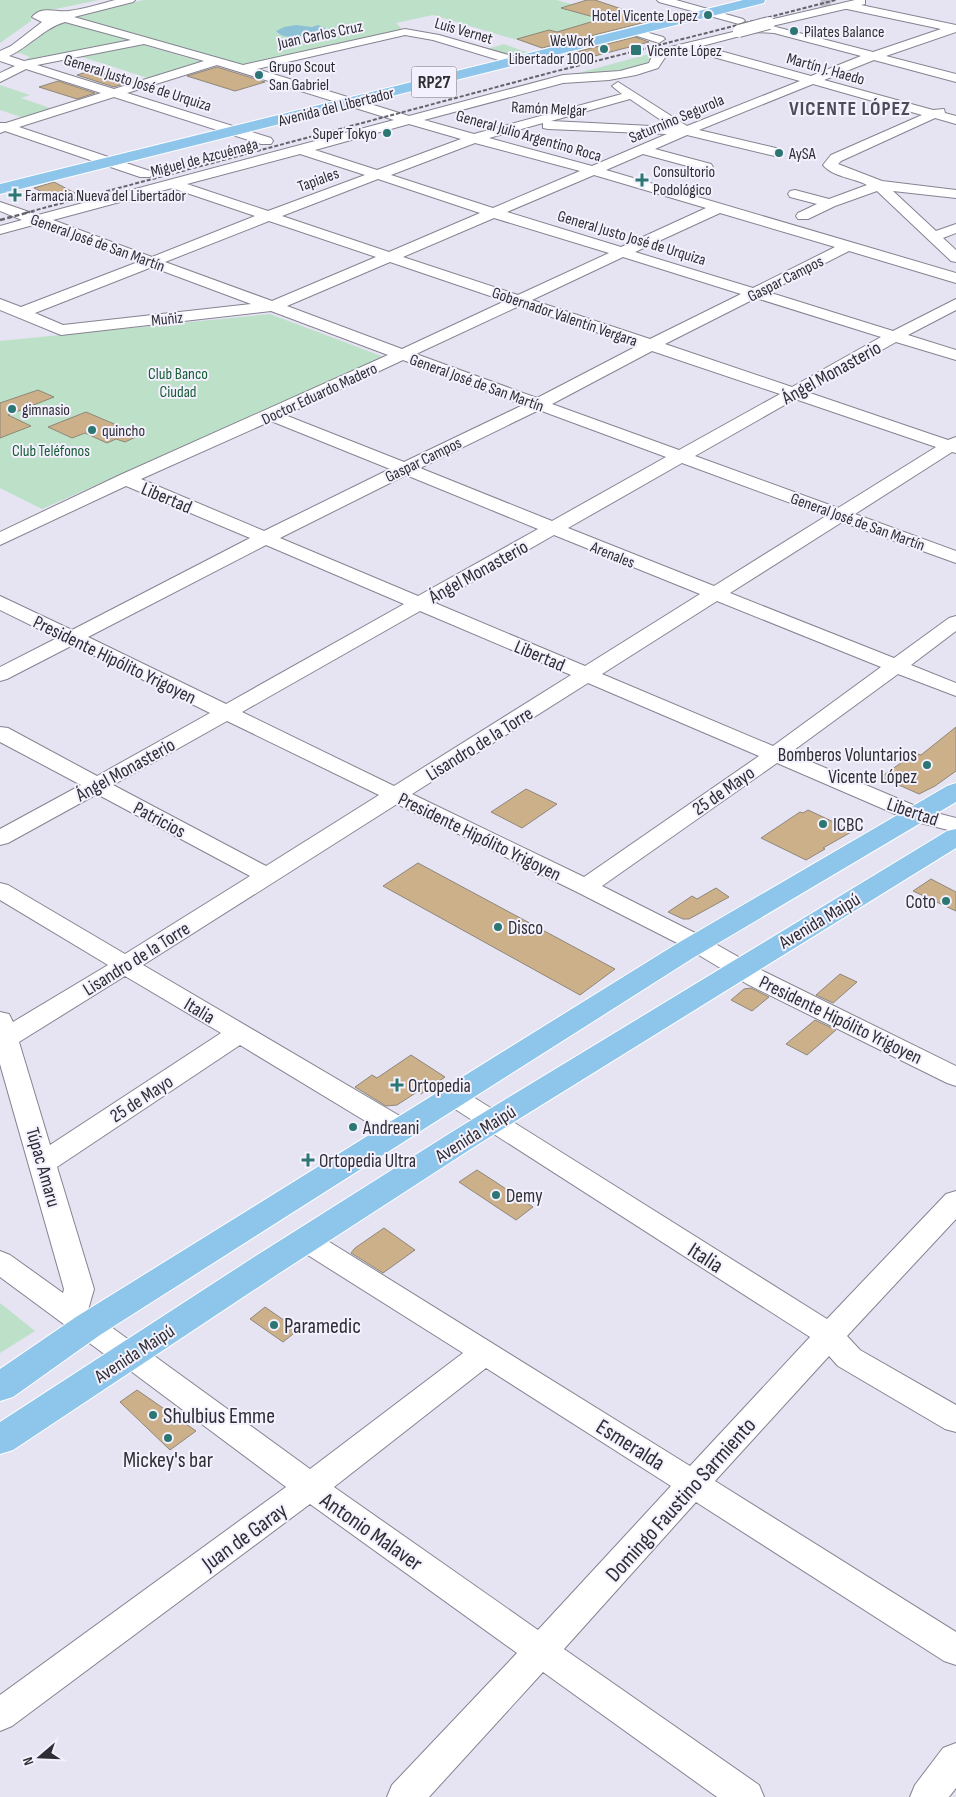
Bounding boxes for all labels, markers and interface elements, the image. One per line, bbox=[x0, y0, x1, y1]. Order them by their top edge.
place label: Hotel Vicente Lopez bbox=[592, 7, 698, 26]
marker: Hotel Vicente Lopez bbox=[702, 9, 714, 21]
street label: Luis Vernet bbox=[432, 14, 495, 49]
street label: Juan Carlos Cruz bbox=[275, 17, 365, 54]
place label: Pilates Balance bbox=[804, 23, 884, 42]
marker: Pilates Balance bbox=[788, 25, 800, 37]
place label: WeWork Libertador 1000 bbox=[509, 32, 594, 69]
place label: Vicente López bbox=[647, 42, 722, 61]
marker: WeWork Libertador 1000 bbox=[598, 43, 610, 55]
marker: Vicente López bbox=[629, 43, 643, 57]
street label: Martín J. Haedo bbox=[784, 49, 867, 90]
street label: General Justo José de Urquiza bbox=[61, 51, 214, 116]
place label: Grupo Scout San Gabriel bbox=[269, 58, 336, 95]
road number: RP27 bbox=[412, 66, 456, 98]
marker: Grupo Scout San Gabriel bbox=[253, 69, 265, 81]
street label: Avenida del Libertador bbox=[276, 84, 397, 131]
street label: Saturnino Segurola bbox=[626, 91, 727, 148]
district label: VICENTE LÓPEZ bbox=[789, 97, 911, 121]
street label: Ramón Melgar bbox=[511, 98, 588, 121]
street label: General Julio Argentino Roca bbox=[454, 107, 603, 166]
place label: Super Tokyo bbox=[312, 125, 377, 144]
marker: Super Tokyo bbox=[381, 127, 393, 139]
street label: Miguel de Azcuénaga bbox=[149, 135, 260, 182]
place label: AySA bbox=[788, 145, 816, 164]
marker: AySA bbox=[773, 147, 785, 159]
place label: Consultorio Podológico bbox=[653, 163, 715, 200]
street label: Tapiales bbox=[295, 164, 342, 197]
marker: Consultorio Podológico bbox=[635, 173, 649, 187]
place label: Farmacia Nueva del Libertador bbox=[25, 187, 187, 206]
marker: Farmacia Nueva del Libertador bbox=[9, 189, 21, 201]
street label: General Justo José de Urquiza bbox=[555, 207, 708, 270]
street label: General José de San Martín bbox=[28, 210, 167, 277]
street label: Gaspar Campos bbox=[745, 252, 827, 307]
street label: Gobernador Valentín Vergara bbox=[489, 284, 640, 351]
street label: Muñiz bbox=[150, 308, 184, 331]
street label: Ángel Monasterio bbox=[777, 337, 885, 411]
street label: General José de San Martín bbox=[407, 350, 546, 417]
street label: Doctor Eduardo Madero bbox=[259, 359, 380, 429]
park label: Club Banco Ciudad bbox=[148, 365, 208, 402]
place label: gimnasio bbox=[22, 401, 70, 420]
marker: gimnasio bbox=[6, 403, 18, 415]
place label: quincho bbox=[102, 422, 145, 441]
marker: quincho bbox=[86, 424, 98, 436]
street label: Gaspar Campos bbox=[382, 434, 465, 487]
park label: Club Teléfonos bbox=[12, 442, 90, 461]
street label: Libertad bbox=[138, 477, 195, 519]
street label: General José de San Martín bbox=[788, 489, 927, 556]
street label: Ángel Monasterio bbox=[424, 536, 532, 610]
street label: Arenales bbox=[587, 538, 638, 573]
street label: Presidente Hipólito Yrigoyen bbox=[29, 611, 200, 710]
street label: Libertad bbox=[511, 635, 568, 677]
street label: Lisandro de la Torre bbox=[422, 702, 538, 786]
street label: Ángel Monasterio bbox=[71, 734, 179, 808]
place label: Bomberos Voluntarios Vicente López bbox=[778, 744, 917, 789]
marker: Bomberos Voluntarios Vicente López bbox=[921, 759, 933, 771]
street label: 25 de Mayo bbox=[688, 762, 759, 821]
street label: Presidente Hipólito Yrigoyen bbox=[394, 788, 565, 887]
street label: Libertad bbox=[884, 793, 941, 832]
street label: Patricios bbox=[129, 797, 189, 844]
place label: ICBC bbox=[833, 814, 864, 837]
marker: ICBC bbox=[817, 818, 829, 830]
street label: Avenida Maipú bbox=[774, 888, 865, 955]
place label: Coto bbox=[906, 891, 936, 914]
marker: Coto bbox=[940, 895, 952, 907]
street label: Lisandro de la Torre bbox=[79, 917, 195, 1001]
place label: Disco bbox=[508, 917, 543, 940]
marker: Disco bbox=[492, 921, 504, 933]
street label: Presidente Hipólito Yrigoyen bbox=[755, 971, 926, 1070]
street label: Italia bbox=[180, 993, 219, 1029]
street label: 25 de Mayo bbox=[106, 1070, 178, 1128]
place label: Ortopedia bbox=[408, 1075, 471, 1098]
marker: Ortopedia bbox=[390, 1078, 404, 1092]
street label: Avenida Maipú bbox=[430, 1101, 520, 1169]
place label: Andreani bbox=[362, 1117, 419, 1140]
marker: Andreani bbox=[347, 1121, 359, 1133]
street label: Túpac Amaru bbox=[20, 1125, 65, 1210]
place label: Ortopedia Ultra bbox=[319, 1150, 416, 1173]
marker: Ortopedia Ultra bbox=[301, 1153, 315, 1167]
place label: Demy bbox=[506, 1185, 543, 1208]
marker: Demy bbox=[490, 1189, 502, 1201]
street label: Italia bbox=[682, 1237, 728, 1280]
place label: Paramedic bbox=[284, 1313, 361, 1340]
marker: Paramedic bbox=[268, 1319, 280, 1331]
street label: Avenida Maipú bbox=[90, 1320, 179, 1389]
place label: Shulbius Emme bbox=[163, 1403, 275, 1430]
marker: Shulbius Emme bbox=[147, 1409, 159, 1421]
street label: Domingo Faustino Sarmiento bbox=[600, 1412, 762, 1588]
street label: Esmeralda bbox=[591, 1414, 670, 1477]
marker: Mickey's bar bbox=[162, 1432, 174, 1444]
place label: Mickey's bar bbox=[123, 1447, 213, 1474]
street label: Antonio Malaver bbox=[314, 1487, 427, 1577]
street label: Juan de Garay bbox=[196, 1497, 293, 1578]
north arrow bbox=[15, 1732, 65, 1782]
text: N bbox=[19, 1755, 37, 1767]

